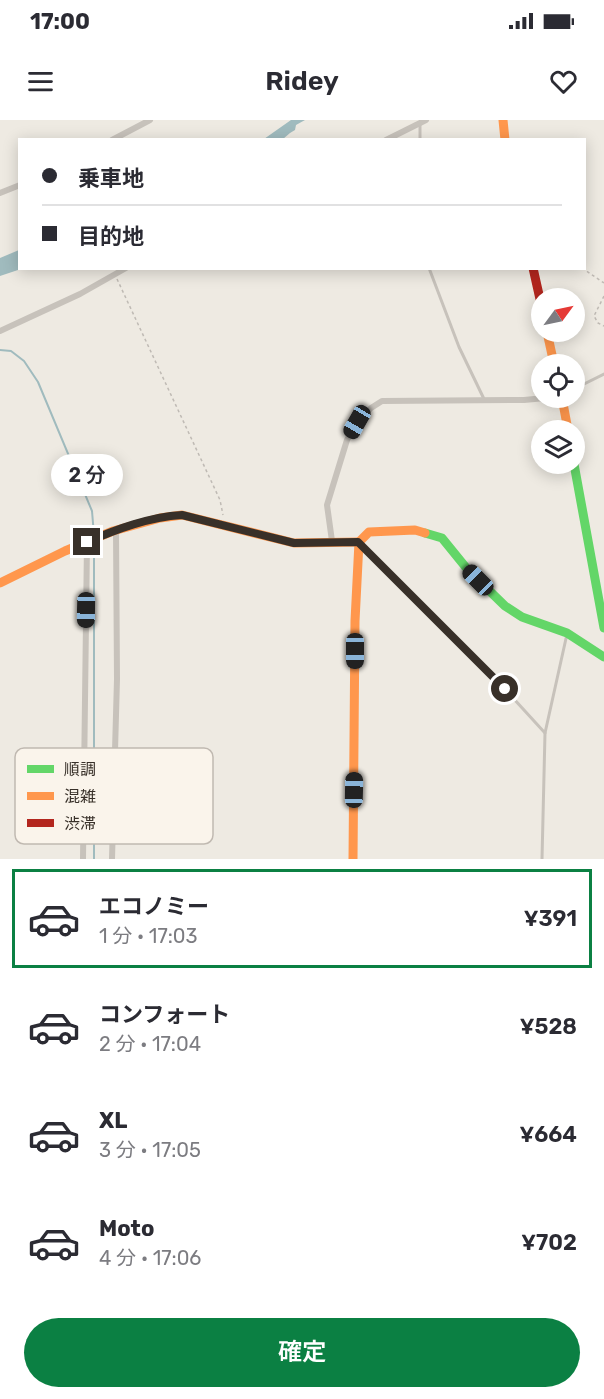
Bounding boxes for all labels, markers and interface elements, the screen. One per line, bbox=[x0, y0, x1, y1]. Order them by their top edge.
text: 17:00 bbox=[30, 8, 90, 35]
icon: menu bbox=[24, 65, 57, 98]
text: Ridey bbox=[265, 65, 339, 97]
icon: heart bbox=[547, 65, 580, 98]
text: 乗車地 bbox=[78, 165, 144, 192]
text: 目的地 bbox=[78, 223, 144, 250]
north arrow bbox=[531, 288, 585, 342]
map controls bbox=[531, 288, 585, 474]
button: locate bbox=[531, 354, 585, 408]
car bbox=[340, 402, 374, 442]
button: layers bbox=[531, 420, 585, 474]
callout: 2 分 bbox=[51, 455, 123, 497]
text: 2 分 bbox=[68, 463, 106, 487]
route end bbox=[73, 528, 100, 555]
car bbox=[459, 561, 497, 599]
car bbox=[77, 592, 95, 628]
car bbox=[346, 633, 364, 669]
route start bbox=[491, 675, 518, 702]
legend bbox=[15, 748, 213, 844]
text: 順調 bbox=[64, 760, 96, 779]
car bbox=[345, 772, 363, 808]
text: 混雑 bbox=[64, 787, 96, 806]
text: 渋滞 bbox=[64, 814, 96, 833]
icon: car bbox=[27, 892, 81, 946]
text: エコノミー bbox=[99, 893, 209, 920]
text: ¥391 bbox=[524, 905, 577, 932]
text: 1 分 · 17:03 bbox=[99, 924, 198, 948]
icon: car bbox=[27, 1000, 81, 1054]
text: コンフォート bbox=[99, 1001, 230, 1028]
text: ¥528 bbox=[520, 1013, 577, 1040]
text: 2 分 · 17:04 bbox=[99, 1032, 201, 1056]
text: XL bbox=[99, 1107, 127, 1134]
icon: car bbox=[27, 1108, 81, 1162]
text: ¥664 bbox=[520, 1121, 577, 1148]
text: 3 分 · 17:05 bbox=[99, 1138, 201, 1162]
text: Moto bbox=[99, 1215, 154, 1242]
icon: car bbox=[27, 1216, 81, 1270]
text: ¥702 bbox=[521, 1229, 577, 1256]
text: 4 分 · 17:06 bbox=[99, 1246, 201, 1270]
button: 確定 bbox=[24, 1318, 580, 1387]

